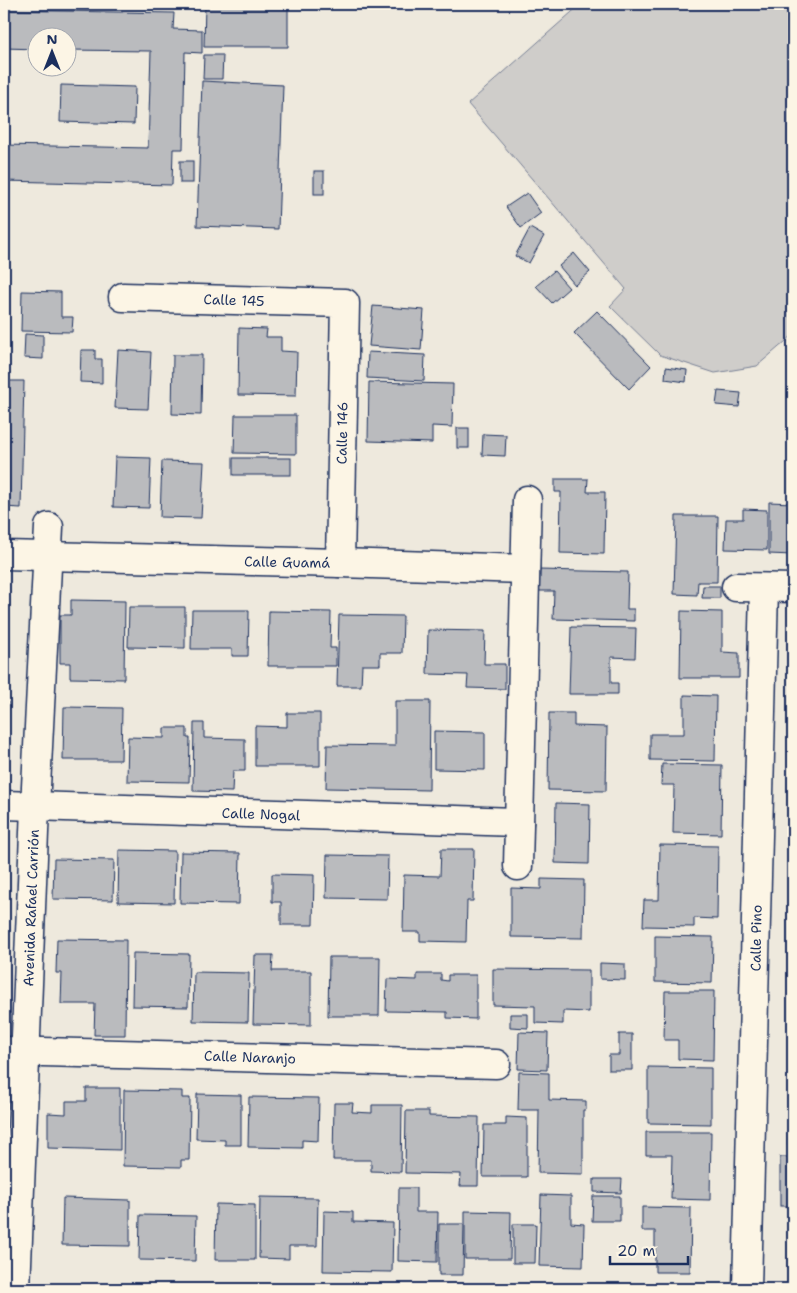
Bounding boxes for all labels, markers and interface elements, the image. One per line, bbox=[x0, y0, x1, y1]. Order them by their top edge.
north arrow bbox=[28, 28, 78, 78]
text: N bbox=[46, 30, 58, 48]
street label: Calle 145 bbox=[203, 290, 265, 310]
street label: Calle 146 bbox=[332, 402, 352, 464]
street label: Calle Guamá bbox=[244, 552, 330, 572]
street label: Calle Nogal bbox=[221, 804, 301, 824]
street label: Avenida Rafael Carrión bbox=[19, 829, 43, 987]
street label: Calle Pino bbox=[746, 904, 766, 972]
street label: Calle Naranjo bbox=[204, 1046, 296, 1068]
scale bar bbox=[610, 1233, 687, 1265]
text: 20 m bbox=[617, 1241, 656, 1261]

